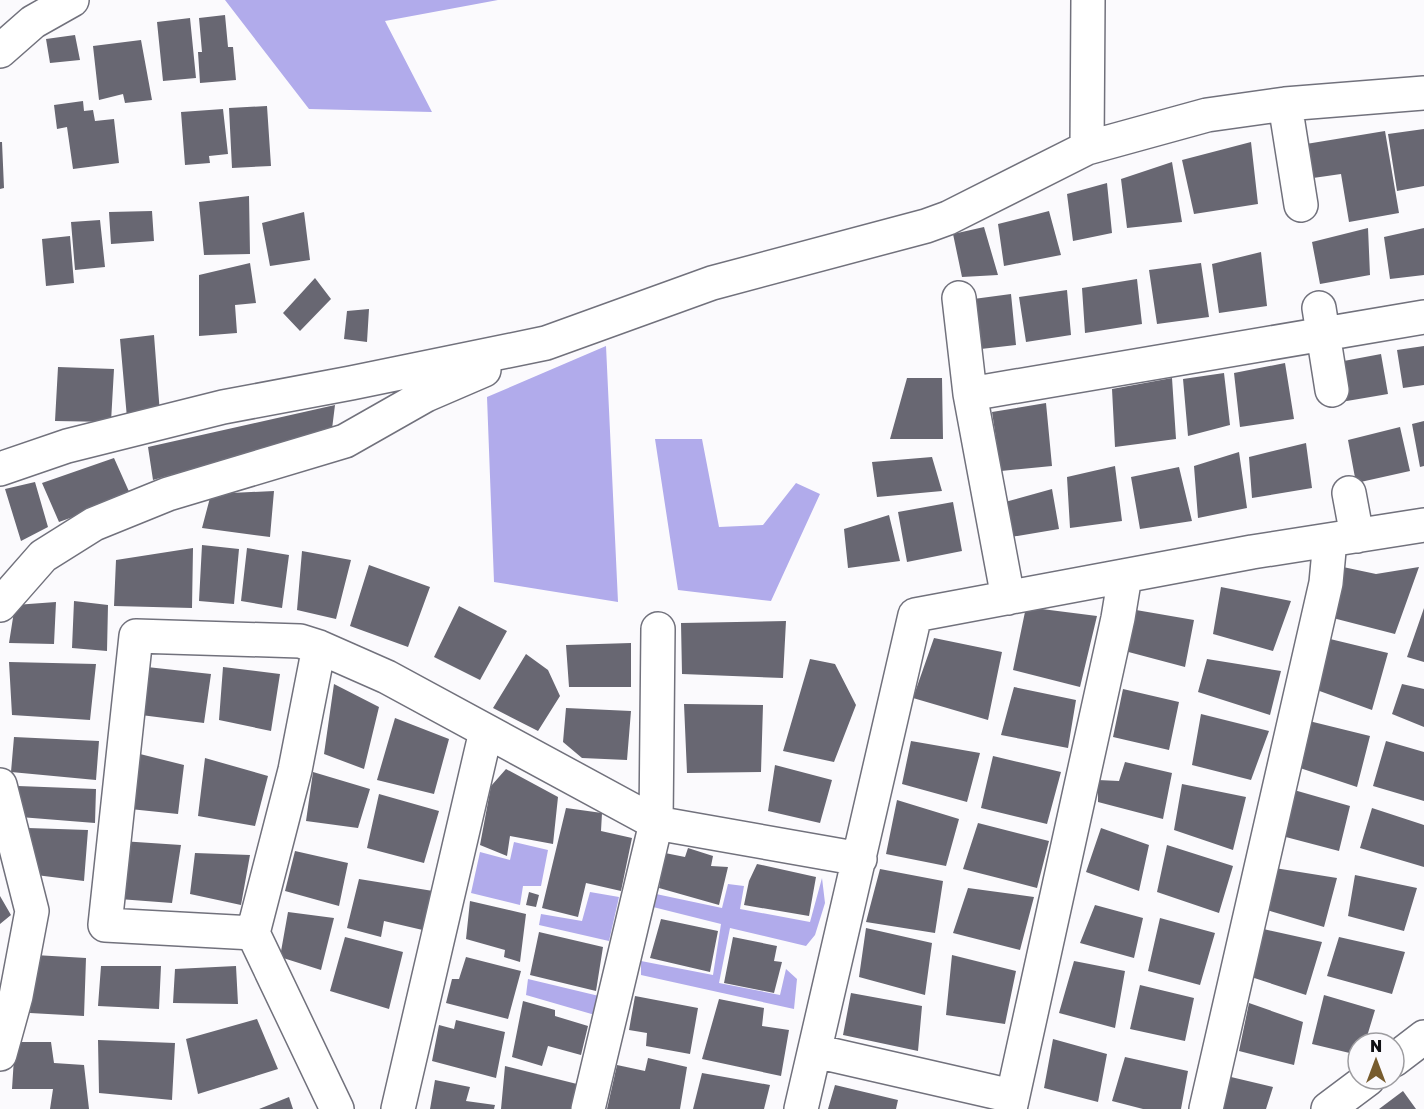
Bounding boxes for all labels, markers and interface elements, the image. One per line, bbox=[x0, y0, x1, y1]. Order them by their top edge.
north arrow bbox=[1346, 1031, 1406, 1091]
text: N bbox=[1370, 1036, 1382, 1056]

